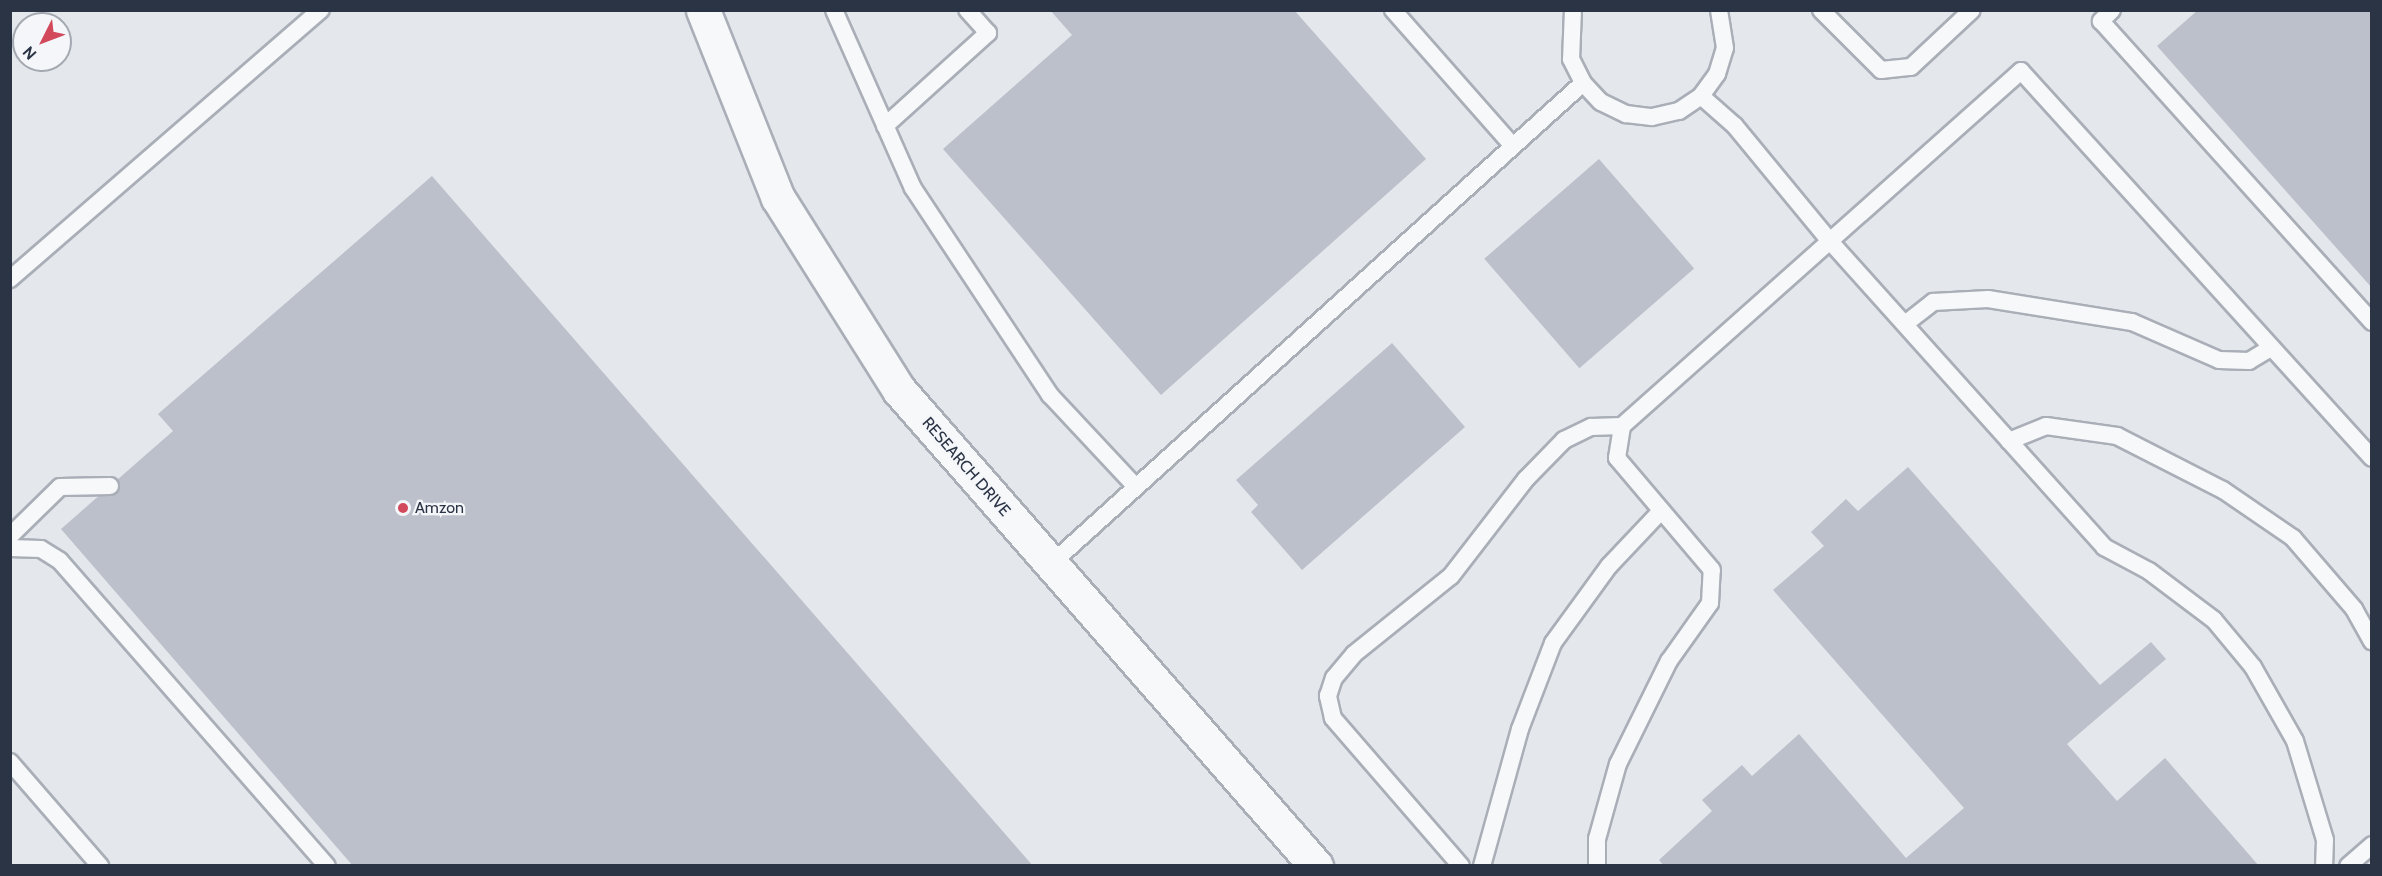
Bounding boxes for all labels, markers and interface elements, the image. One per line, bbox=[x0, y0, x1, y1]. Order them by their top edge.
north arrow bbox=[12, 12, 72, 72]
text: N bbox=[19, 42, 41, 64]
street label: RESEARCH DRIVE bbox=[918, 414, 1014, 520]
place label: Amzon bbox=[415, 498, 464, 518]
marker: Amzon bbox=[396, 501, 410, 515]

